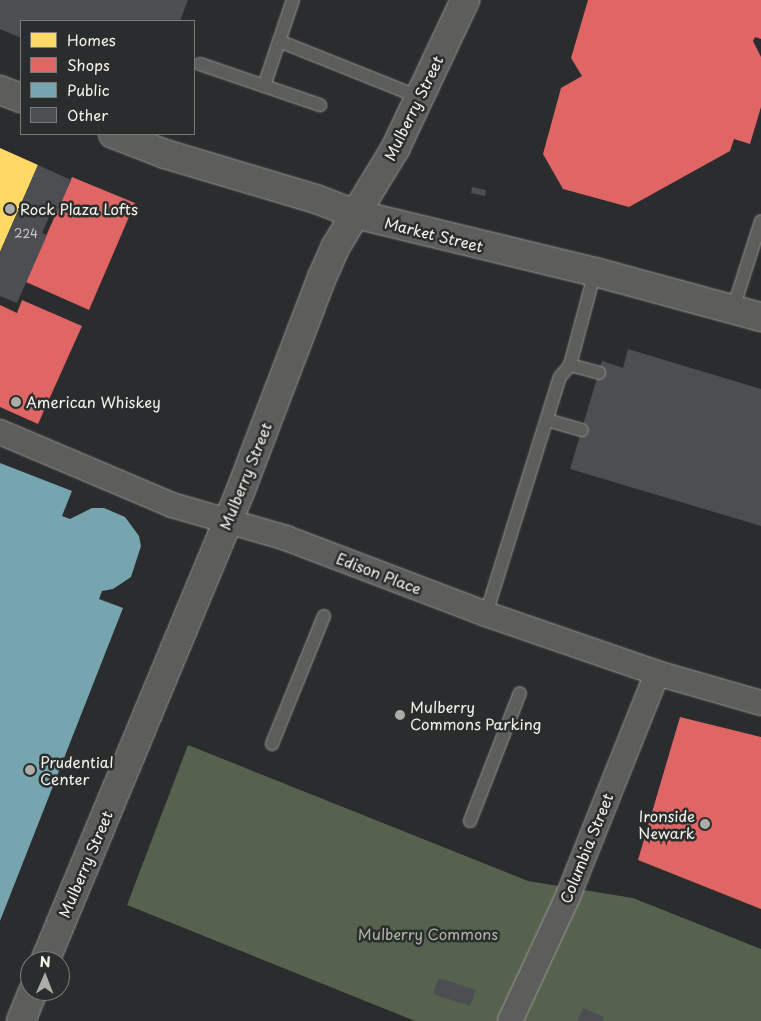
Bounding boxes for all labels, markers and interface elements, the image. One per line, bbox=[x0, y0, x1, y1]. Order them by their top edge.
legend bbox=[20, 20, 195, 135]
text: Homes bbox=[67, 28, 116, 51]
street label: Mulberry Street bbox=[380, 52, 446, 164]
text: Shops bbox=[67, 53, 110, 76]
text: Public bbox=[67, 78, 110, 101]
text: Other bbox=[67, 103, 108, 126]
place label: Rock Plaza Lofts bbox=[20, 200, 138, 218]
marker: Rock Plaza Lofts bbox=[4, 203, 16, 215]
street label: Market Street bbox=[382, 213, 486, 255]
house number: 224 bbox=[14, 227, 38, 241]
place label: American Whiskey bbox=[26, 393, 161, 411]
marker: American Whiskey bbox=[10, 396, 22, 408]
street label: Mulberry Street bbox=[215, 419, 275, 533]
street label: Edison Place bbox=[334, 549, 424, 597]
place label: Mulberry Commons Parking bbox=[410, 697, 542, 732]
marker: Mulberry Commons Parking bbox=[394, 709, 406, 721]
place label: Prudential Center bbox=[40, 752, 113, 787]
marker: Prudential Center bbox=[24, 764, 36, 776]
street label: Columbia Street bbox=[556, 790, 616, 906]
place label: Ironside Newark bbox=[638, 806, 695, 841]
street label: Mulberry Street bbox=[54, 808, 116, 920]
marker: Ironside Newark bbox=[699, 818, 711, 830]
park label: Mulberry Commons bbox=[358, 925, 498, 943]
north arrow bbox=[20, 951, 70, 1001]
text: N bbox=[40, 951, 51, 972]

